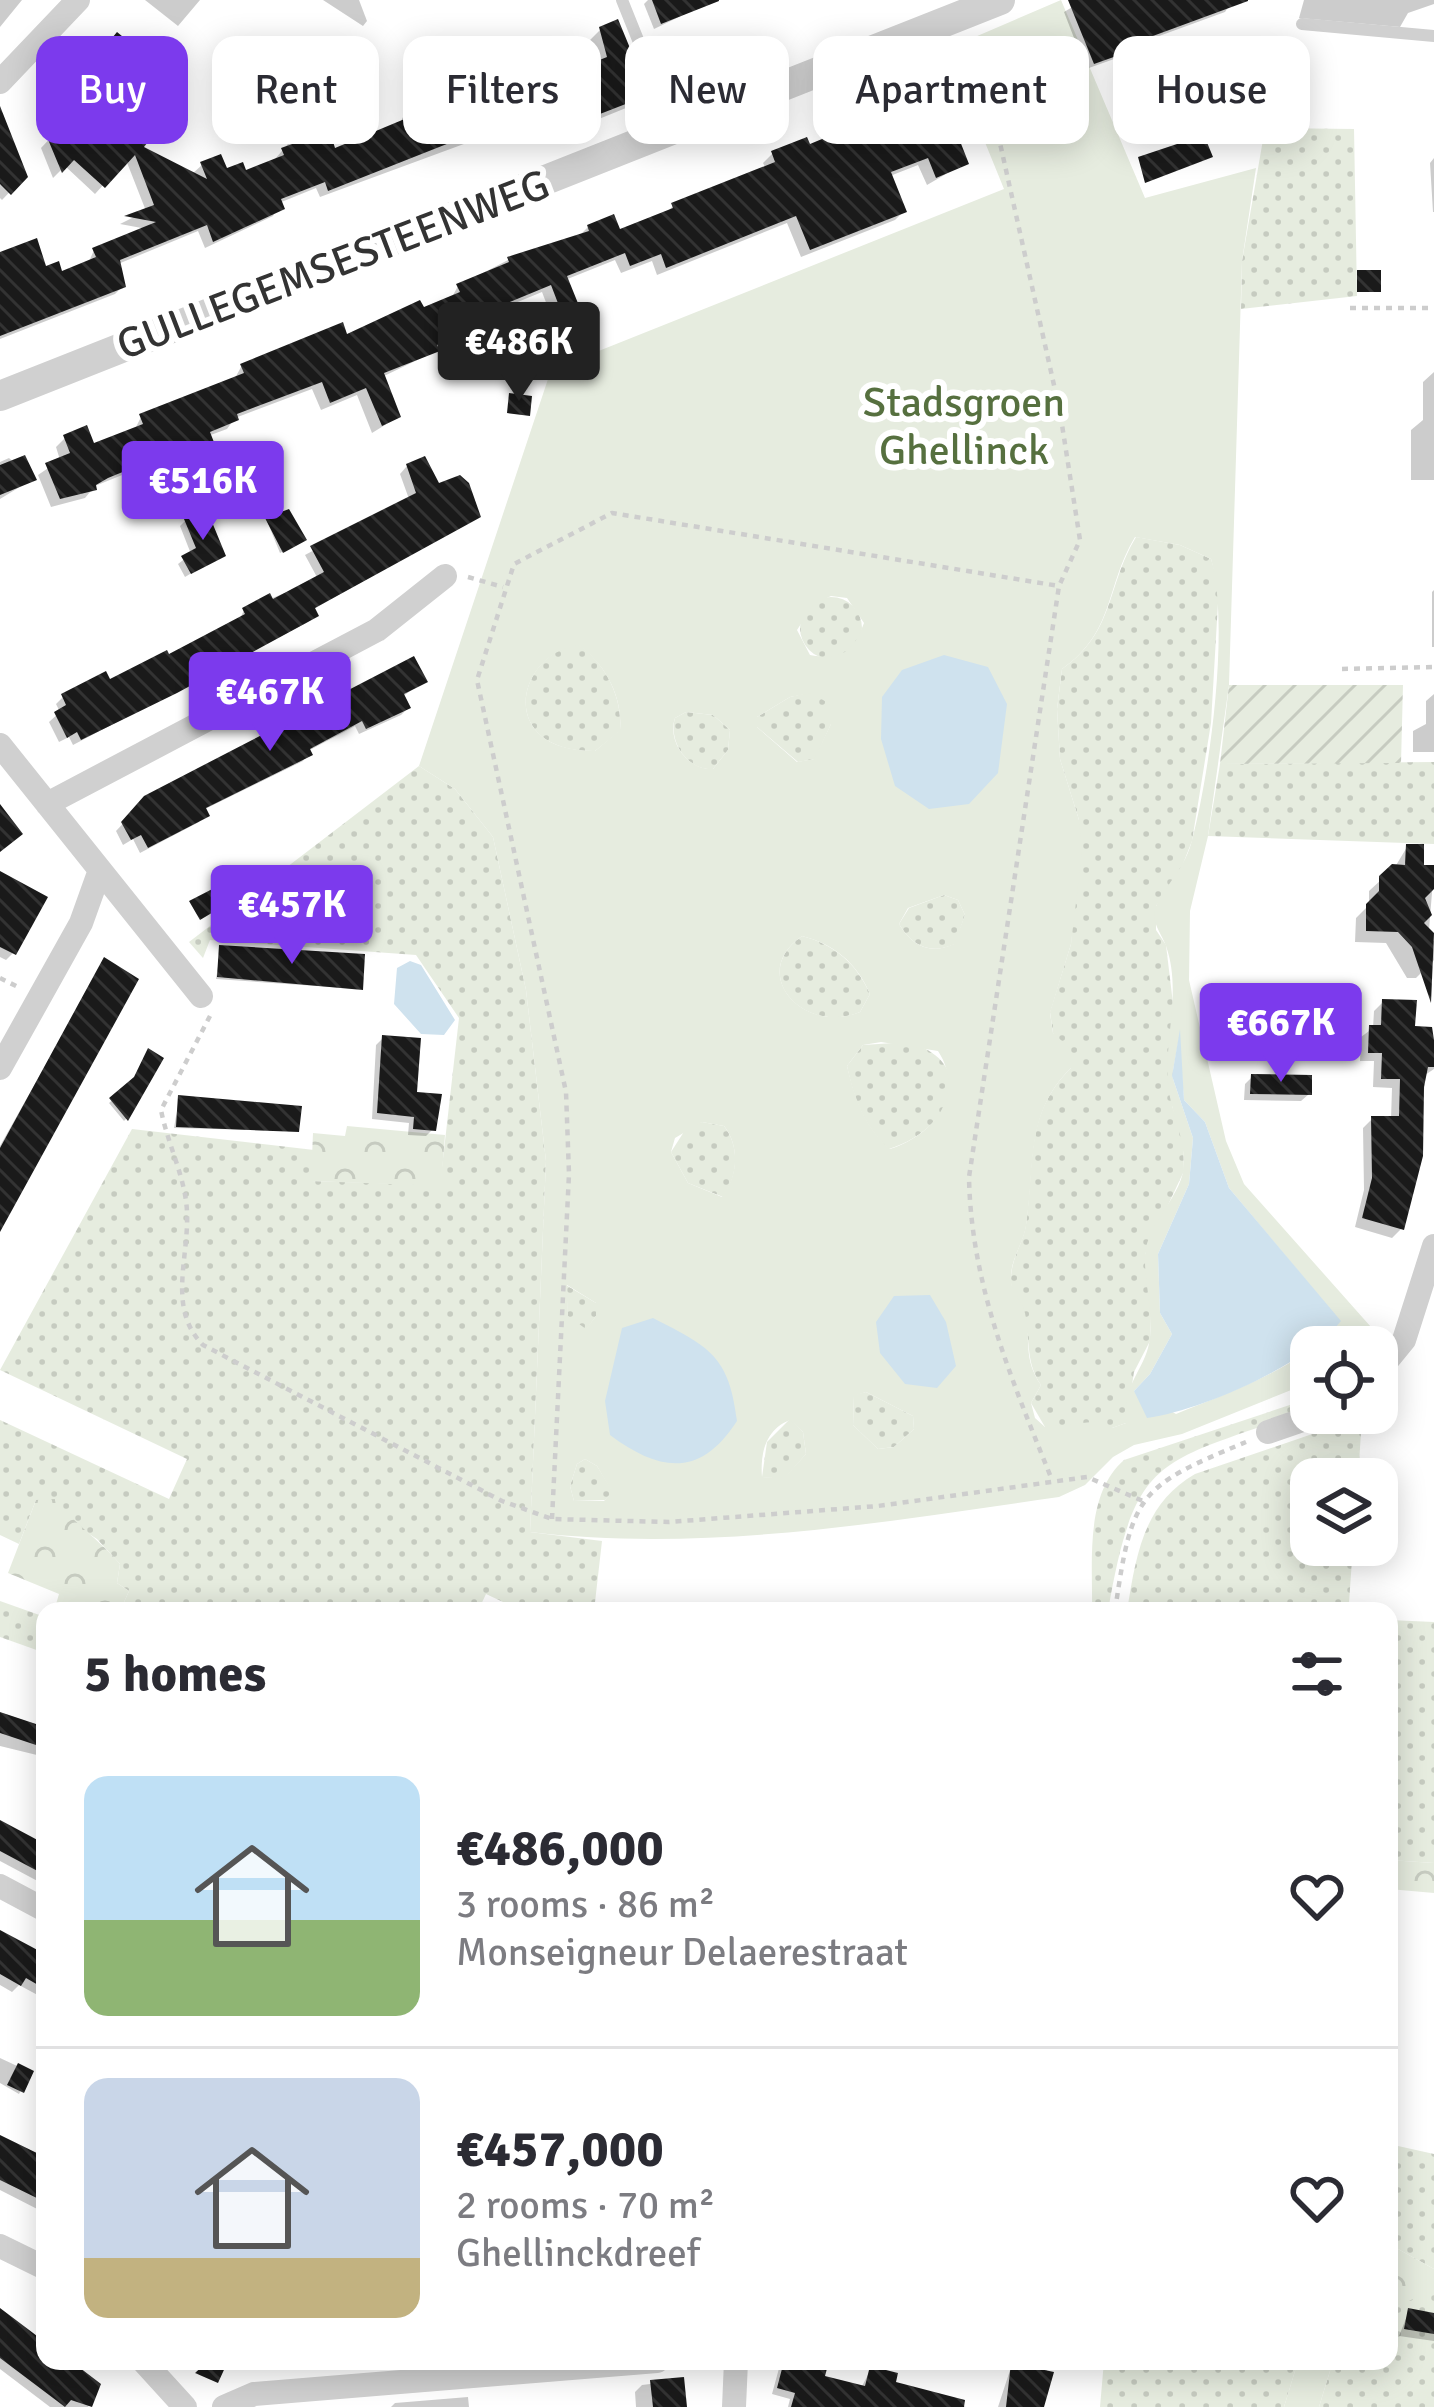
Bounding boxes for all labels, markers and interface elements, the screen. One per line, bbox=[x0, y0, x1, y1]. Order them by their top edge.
chip: Buy bbox=[36, 36, 188, 144]
chip: Rent bbox=[212, 36, 379, 144]
chip: Filters bbox=[403, 36, 601, 144]
chip: New bbox=[625, 36, 789, 144]
chip: Apartment bbox=[813, 36, 1089, 144]
chip: House bbox=[1113, 36, 1310, 144]
street label: GULLEGEMSESTEENWEG bbox=[110, 159, 556, 371]
pin: €486K bbox=[435, 302, 603, 404]
text: €486K bbox=[465, 317, 573, 365]
park label: Stadsgroen Ghellinck bbox=[863, 377, 1065, 476]
pin: €516K bbox=[119, 441, 287, 543]
text: €516K bbox=[149, 456, 257, 504]
pin: €467K bbox=[186, 652, 354, 754]
text: €467K bbox=[216, 667, 324, 715]
pin: €457K bbox=[208, 865, 376, 967]
text: €457K bbox=[238, 880, 346, 928]
pin: €667K bbox=[1197, 983, 1365, 1085]
text: €667K bbox=[1227, 998, 1335, 1046]
map controls bbox=[1290, 1326, 1398, 1566]
button: locate bbox=[1290, 1326, 1398, 1434]
button: layers bbox=[1290, 1458, 1398, 1566]
icon: filters bbox=[1284, 1641, 1350, 1707]
text: 5 homes bbox=[84, 1643, 266, 1706]
text: €486,000 bbox=[456, 1817, 664, 1880]
icon: home bbox=[180, 1824, 324, 1968]
icon: heart bbox=[1284, 1863, 1350, 1929]
text: 3 rooms · 86 m² bbox=[456, 1880, 715, 1928]
text: Monseigneur Delaerestraat bbox=[456, 1928, 908, 1976]
text: €457,000 bbox=[456, 2118, 664, 2181]
icon: home bbox=[180, 2126, 324, 2270]
icon: heart bbox=[1284, 2165, 1350, 2231]
text: 2 rooms · 70 m² bbox=[456, 2181, 715, 2229]
text: Ghellinckdreef bbox=[456, 2229, 700, 2277]

